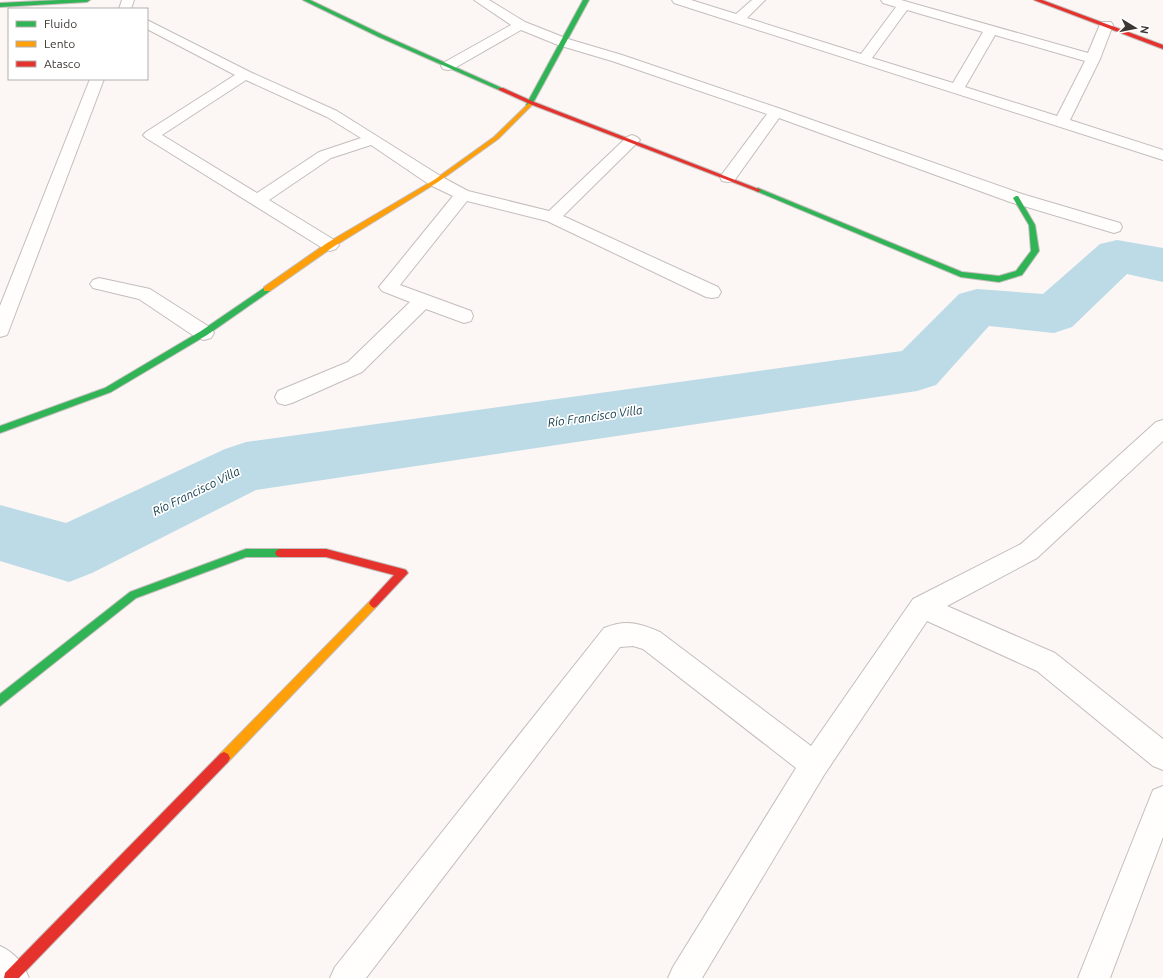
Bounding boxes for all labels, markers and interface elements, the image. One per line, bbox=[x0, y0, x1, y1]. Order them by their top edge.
legend bbox=[8, 8, 148, 80]
north arrow bbox=[1115, 8, 1155, 48]
text: Fluido bbox=[44, 17, 77, 30]
text: N bbox=[1138, 25, 1151, 35]
text: Lento bbox=[44, 37, 75, 50]
text: Atasco bbox=[44, 57, 80, 70]
water label: Río Francisco Villa bbox=[547, 403, 644, 429]
water label: Río Francisco Villa bbox=[150, 464, 242, 518]

